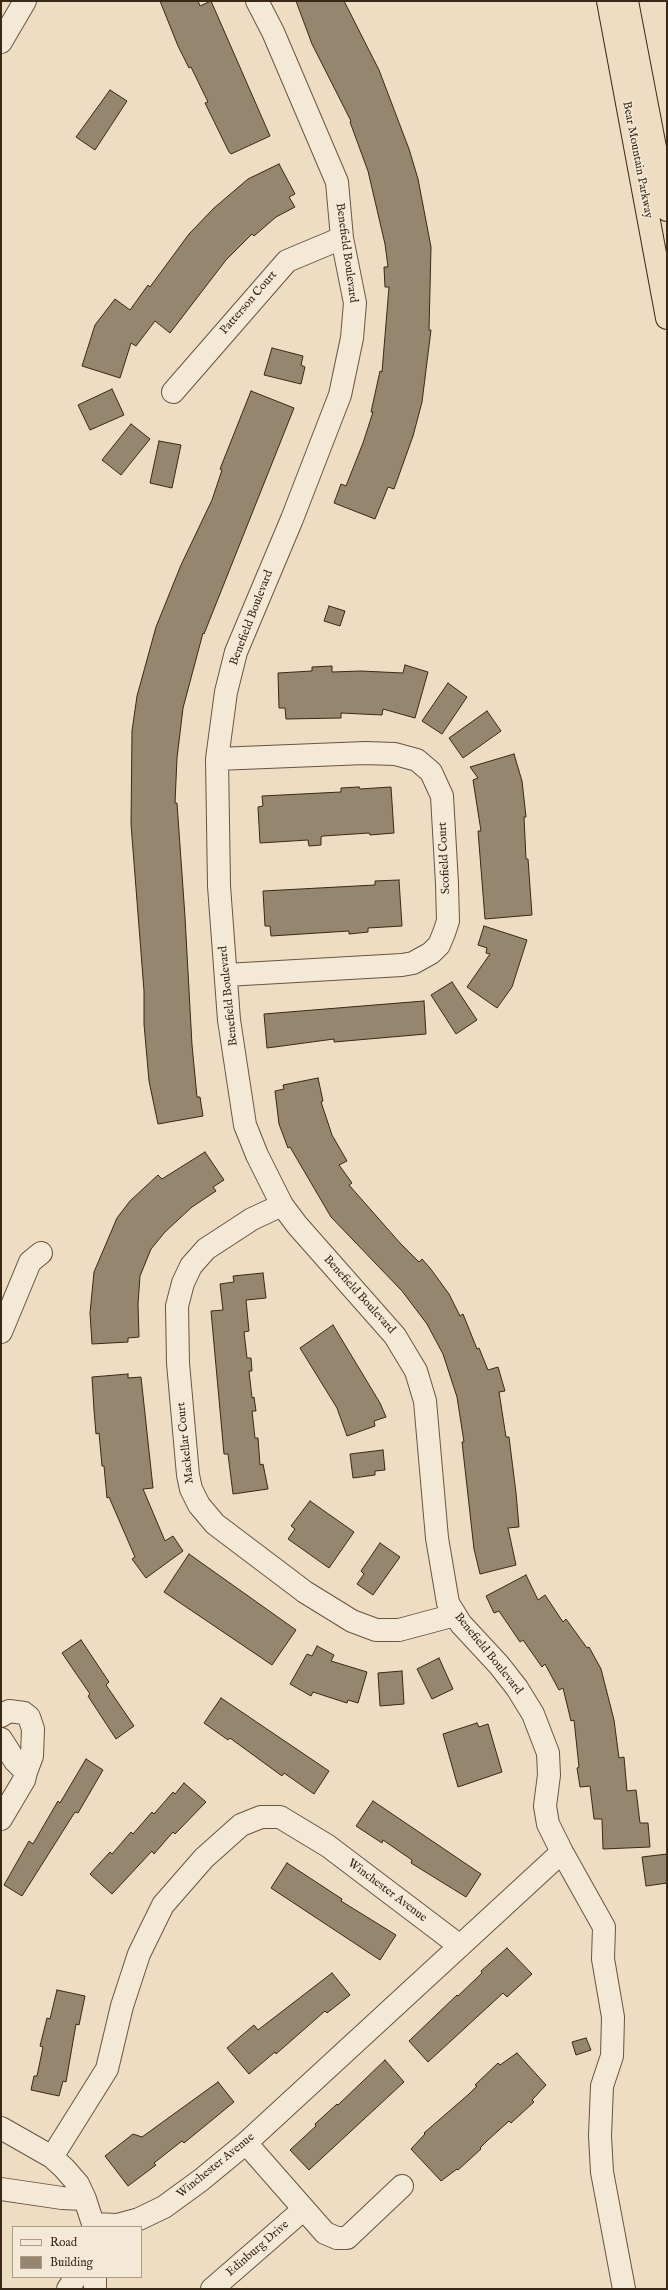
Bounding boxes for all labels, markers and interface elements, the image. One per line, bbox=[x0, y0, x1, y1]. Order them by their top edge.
street label: Bear Mountain Parkway bbox=[619, 100, 655, 220]
street label: Benefield Boulevard bbox=[332, 202, 360, 304]
street label: Patterson Court bbox=[217, 268, 281, 338]
street label: Benefield Boulevard bbox=[227, 568, 277, 668]
street label: Scofield Court bbox=[436, 822, 454, 894]
street label: Benefield Boulevard bbox=[217, 945, 241, 1047]
street label: Benefield Boulevard bbox=[320, 1253, 398, 1337]
street label: Mackellar Court bbox=[175, 1401, 197, 1485]
street label: Benefield Boulevard bbox=[451, 1610, 525, 1698]
street label: Winchester Avenue bbox=[344, 1856, 430, 1926]
street label: Winchester Avenue bbox=[174, 2130, 258, 2202]
street label: Edinburg Drive bbox=[224, 2218, 292, 2280]
legend bbox=[12, 2226, 142, 2278]
text: Road bbox=[50, 2235, 77, 2250]
text: Building bbox=[50, 2255, 93, 2270]

